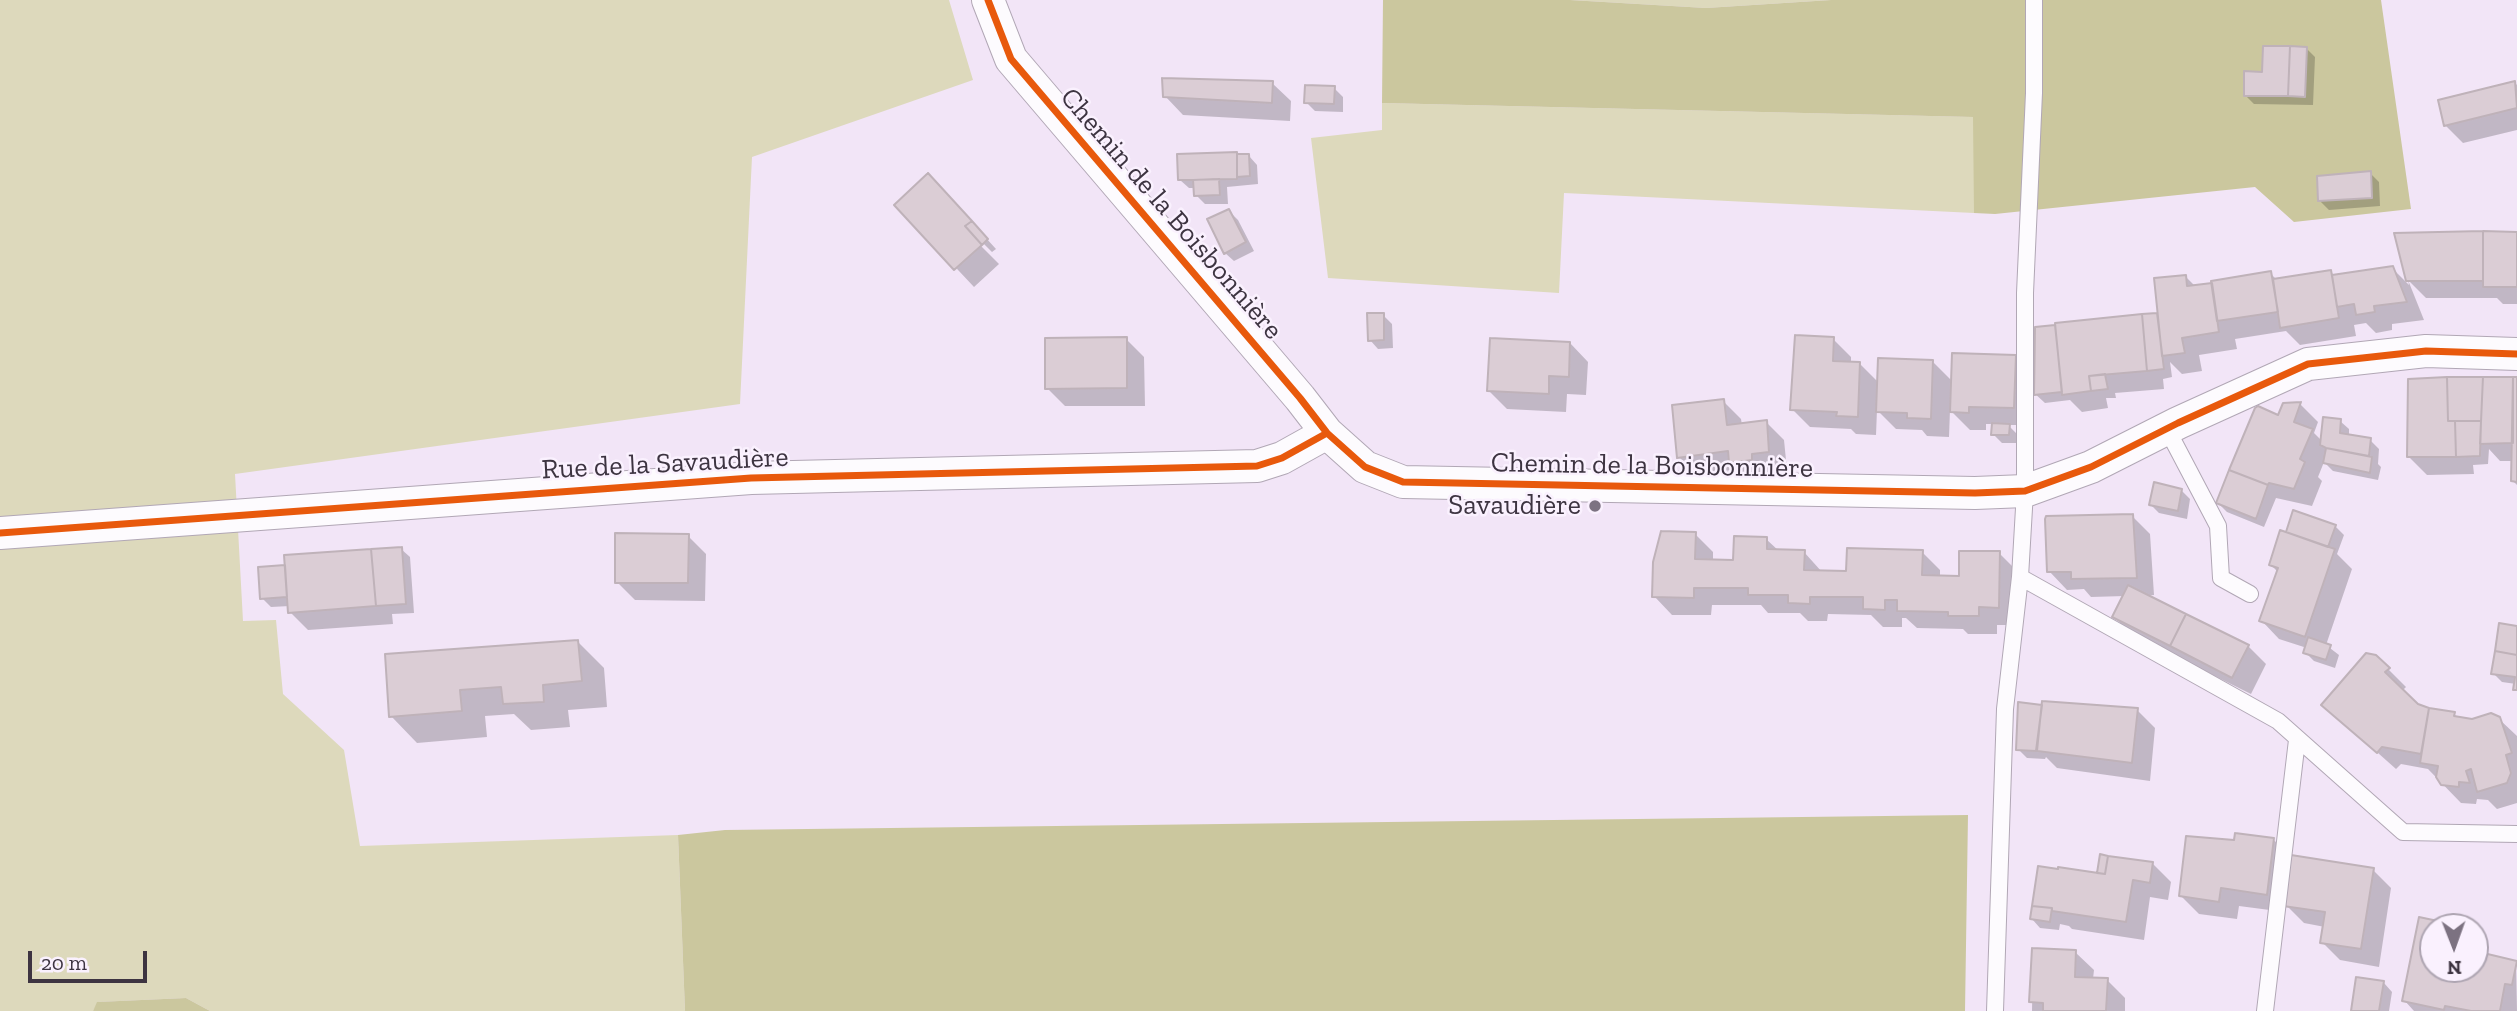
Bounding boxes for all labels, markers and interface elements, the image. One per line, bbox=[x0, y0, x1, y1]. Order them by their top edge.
street label: Chemin de la Boisbonnière bbox=[1053, 81, 1289, 347]
street label: Rue de la Savaudière bbox=[541, 441, 789, 487]
street label: Chemin de la Boisbonnière bbox=[1491, 446, 1813, 486]
place label: Savaudière bbox=[1448, 489, 1581, 523]
marker: Savaudière bbox=[1587, 498, 1603, 514]
north arrow bbox=[2419, 913, 2489, 983]
scale bar bbox=[32, 937, 150, 981]
text: 20 m bbox=[41, 950, 87, 975]
text: N bbox=[2447, 956, 2462, 979]

